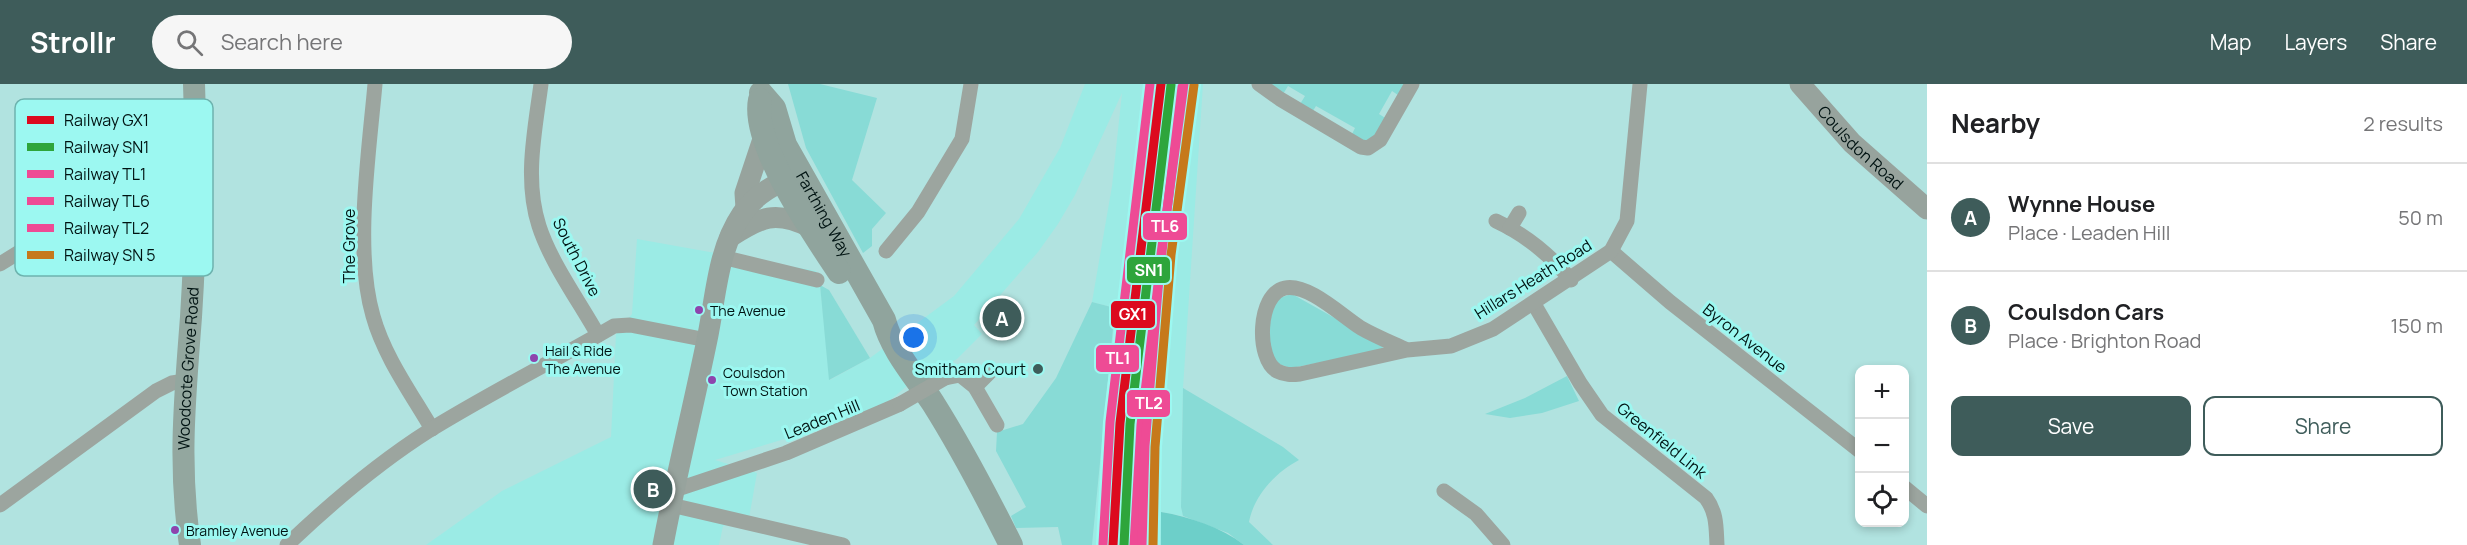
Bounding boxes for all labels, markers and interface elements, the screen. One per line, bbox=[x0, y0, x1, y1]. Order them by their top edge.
search box bbox=[152, 15, 572, 69]
text: Strollr bbox=[30, 23, 116, 61]
icon: search bbox=[173, 26, 206, 59]
text: Search here bbox=[221, 27, 343, 57]
text: Map bbox=[2210, 28, 2251, 56]
text: Layers bbox=[2284, 28, 2347, 56]
text: Share bbox=[2380, 28, 2437, 56]
legend bbox=[15, 99, 213, 276]
street label: Coulsdon Road bbox=[1813, 101, 1908, 195]
text: Nearby bbox=[1951, 105, 2040, 141]
text: Railway GX1 bbox=[64, 109, 149, 131]
text: 2 results bbox=[2363, 110, 2443, 137]
text: Railway SN1 bbox=[64, 136, 149, 158]
text: Railway TL1 bbox=[64, 163, 146, 185]
street label: Farthing Way bbox=[791, 167, 858, 262]
text: Wynne House bbox=[2008, 189, 2155, 219]
text: Railway TL6 bbox=[64, 190, 150, 212]
text: A bbox=[1964, 204, 1977, 231]
text: 50 m bbox=[2398, 204, 2443, 231]
street label: The Grove bbox=[338, 209, 360, 283]
line badge: TL6 bbox=[1142, 212, 1188, 241]
street label: South Drive bbox=[548, 214, 606, 300]
text: TL6 bbox=[1151, 215, 1179, 237]
text: Railway TL2 bbox=[64, 217, 149, 239]
text: Place · Leaden Hill bbox=[2008, 219, 2170, 246]
street label: Hillars Heath Road bbox=[1470, 234, 1596, 324]
text: Railway SN 5 bbox=[64, 244, 156, 266]
line badge: SN1 bbox=[1126, 256, 1171, 284]
text: SN1 bbox=[1134, 259, 1164, 281]
street label: Woodcote Grove Road bbox=[172, 286, 204, 450]
pin: A bbox=[982, 296, 1022, 340]
text: Coulsdon Cars bbox=[2008, 297, 2164, 327]
street label: Byron Avenue bbox=[1699, 298, 1791, 378]
line badge: GX1 bbox=[1110, 300, 1156, 329]
place label: The Avenue bbox=[710, 301, 786, 320]
text: GX1 bbox=[1119, 303, 1147, 325]
marker: The Avenue bbox=[693, 304, 705, 316]
text: B bbox=[1964, 312, 1977, 339]
text: 150 m bbox=[2390, 312, 2443, 339]
your location bbox=[899, 323, 928, 352]
text: Place · Brighton Road bbox=[2008, 327, 2201, 354]
place label: Hail & Ride The Avenue bbox=[545, 341, 621, 378]
line badge: TL1 bbox=[1095, 344, 1140, 373]
text: TL1 bbox=[1105, 347, 1131, 369]
marker: Hail & Ride The Avenue bbox=[528, 352, 540, 364]
place label: Smitham Court bbox=[915, 358, 1026, 380]
marker: Smitham Court bbox=[1031, 362, 1045, 376]
place label: Coulsdon Town Station bbox=[723, 363, 808, 400]
map controls bbox=[1855, 365, 1909, 527]
button: + bbox=[1855, 365, 1909, 419]
marker: Coulsdon Town Station bbox=[706, 374, 718, 386]
line badge: TL2 bbox=[1126, 389, 1171, 418]
text: TL2 bbox=[1135, 392, 1163, 414]
street label: Leaden Hill bbox=[781, 394, 863, 444]
button: Save bbox=[1951, 396, 2191, 456]
button: Share bbox=[2203, 396, 2443, 456]
street label: Greenfield Link bbox=[1612, 397, 1712, 484]
button: − bbox=[1855, 419, 1909, 473]
pin: B bbox=[634, 466, 672, 512]
button: locate bbox=[1855, 473, 1909, 527]
place label: Bramley Avenue bbox=[186, 521, 288, 540]
marker: Bramley Avenue bbox=[169, 524, 181, 536]

